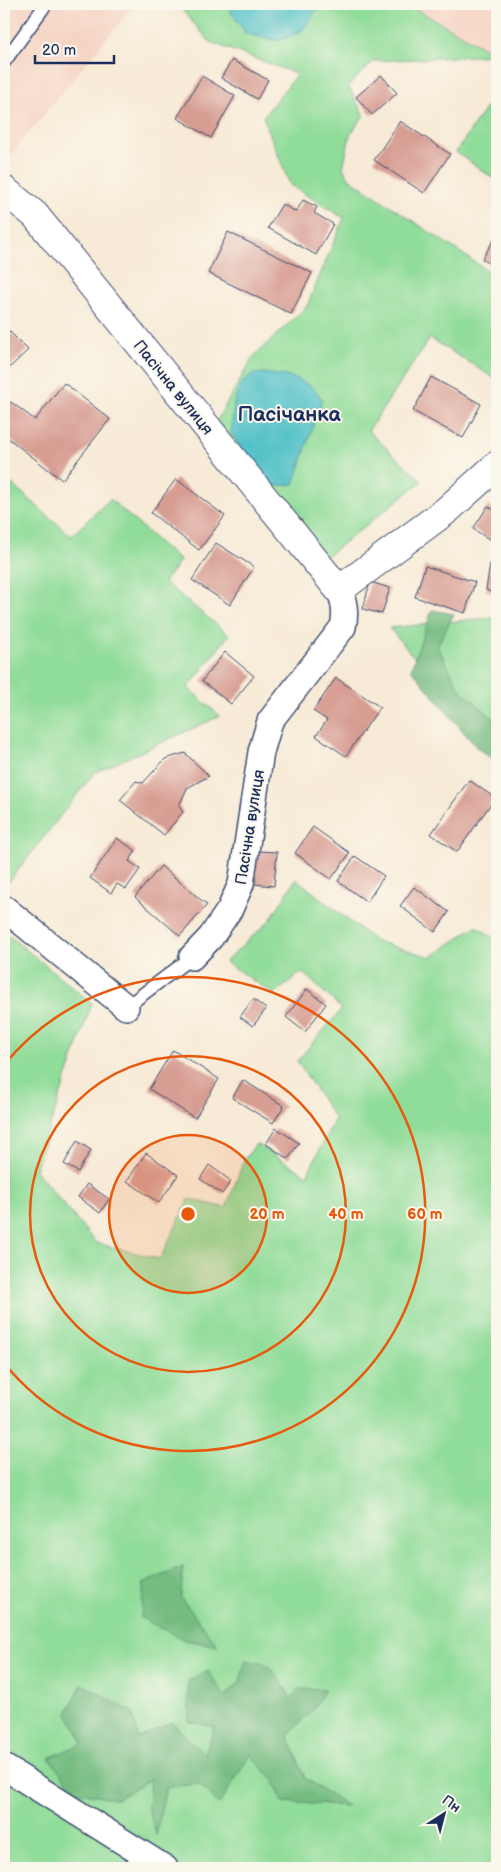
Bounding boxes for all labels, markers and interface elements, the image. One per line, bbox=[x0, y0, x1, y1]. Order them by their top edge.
scale bar bbox=[35, 32, 114, 64]
text: 20 m bbox=[42, 41, 76, 60]
street label: Пасічна вулиця bbox=[129, 337, 217, 439]
district label: Пасічанка bbox=[237, 402, 341, 427]
street label: Пасічна вулиця bbox=[232, 768, 269, 886]
centre of rings bbox=[179, 1205, 197, 1223]
text: 20 m bbox=[250, 1205, 285, 1224]
text: 40 m bbox=[328, 1205, 364, 1224]
text: 60 m bbox=[407, 1205, 443, 1224]
north arrow bbox=[418, 1790, 468, 1840]
text: Пн bbox=[439, 1792, 464, 1816]

